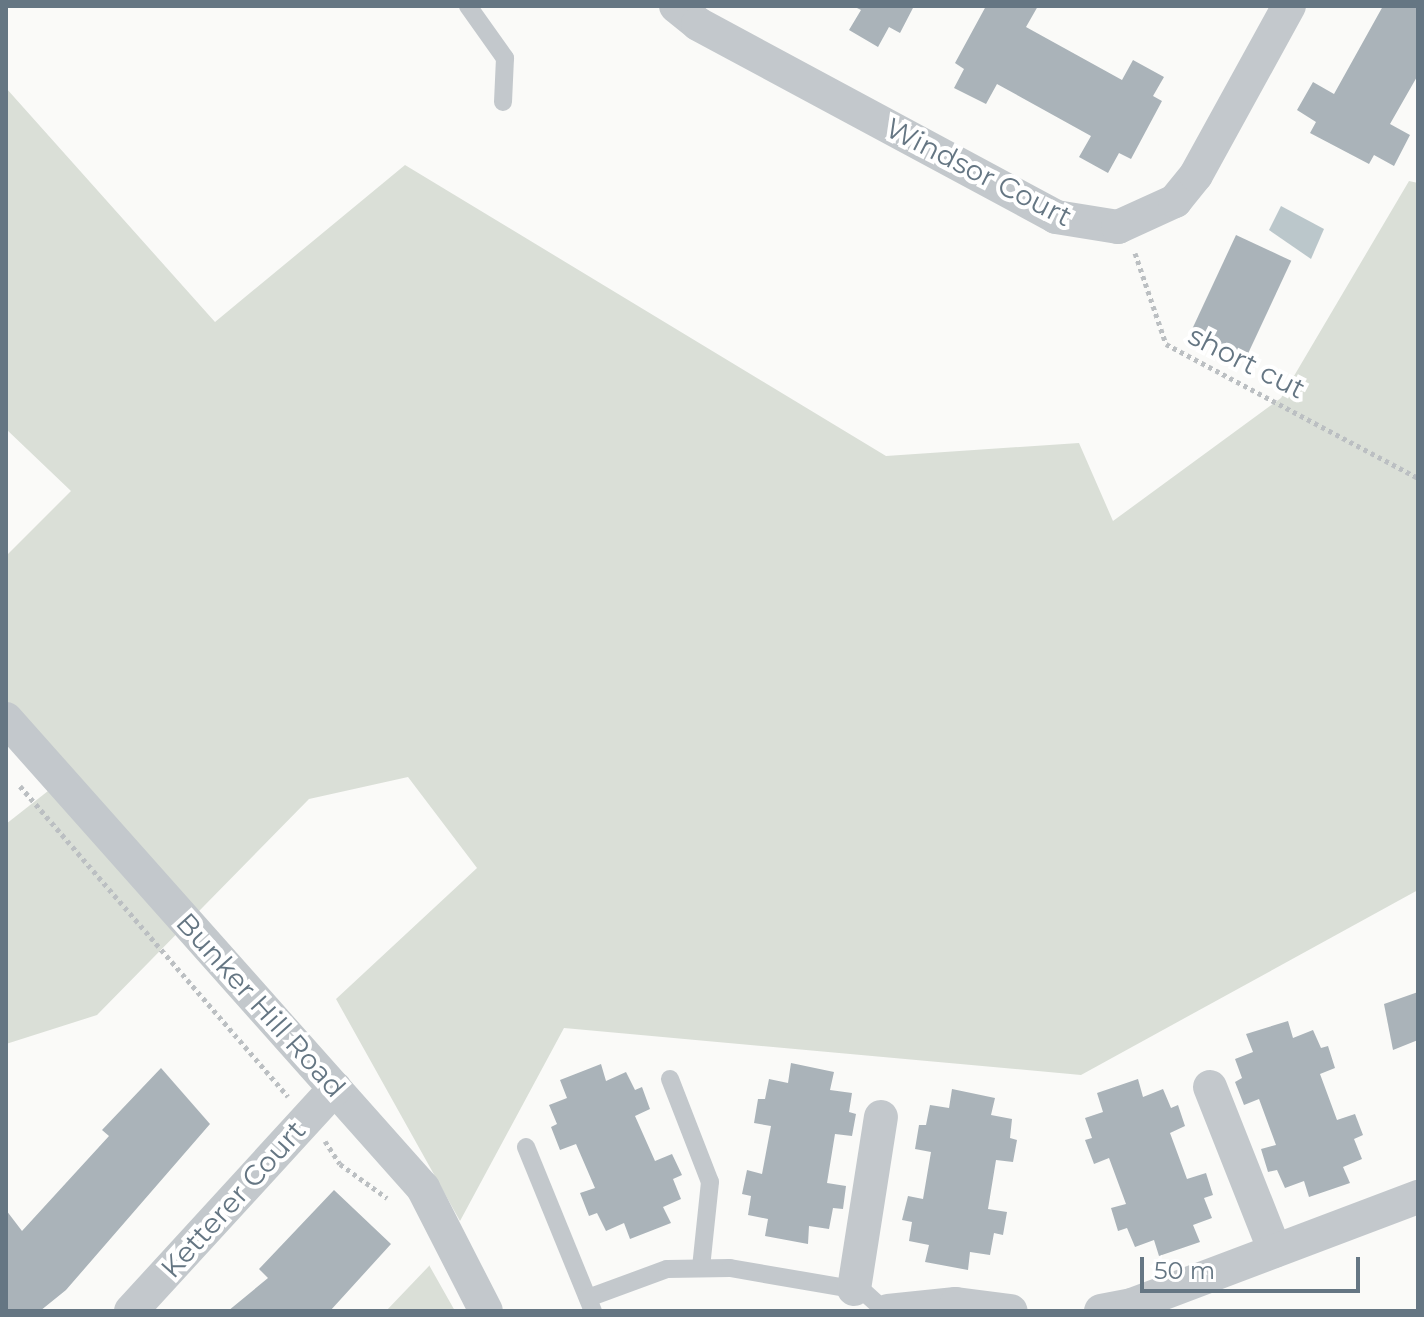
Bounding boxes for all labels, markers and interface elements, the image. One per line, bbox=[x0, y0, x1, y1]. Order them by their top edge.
street label: Windsor Court bbox=[880, 111, 1078, 233]
street label: short cut bbox=[1183, 318, 1311, 406]
street label: Bunker Hill Road bbox=[169, 906, 353, 1104]
street label: Ketterer Court bbox=[154, 1114, 312, 1284]
scale bar bbox=[1144, 1241, 1364, 1291]
text: 50 m bbox=[1154, 1256, 1215, 1285]

